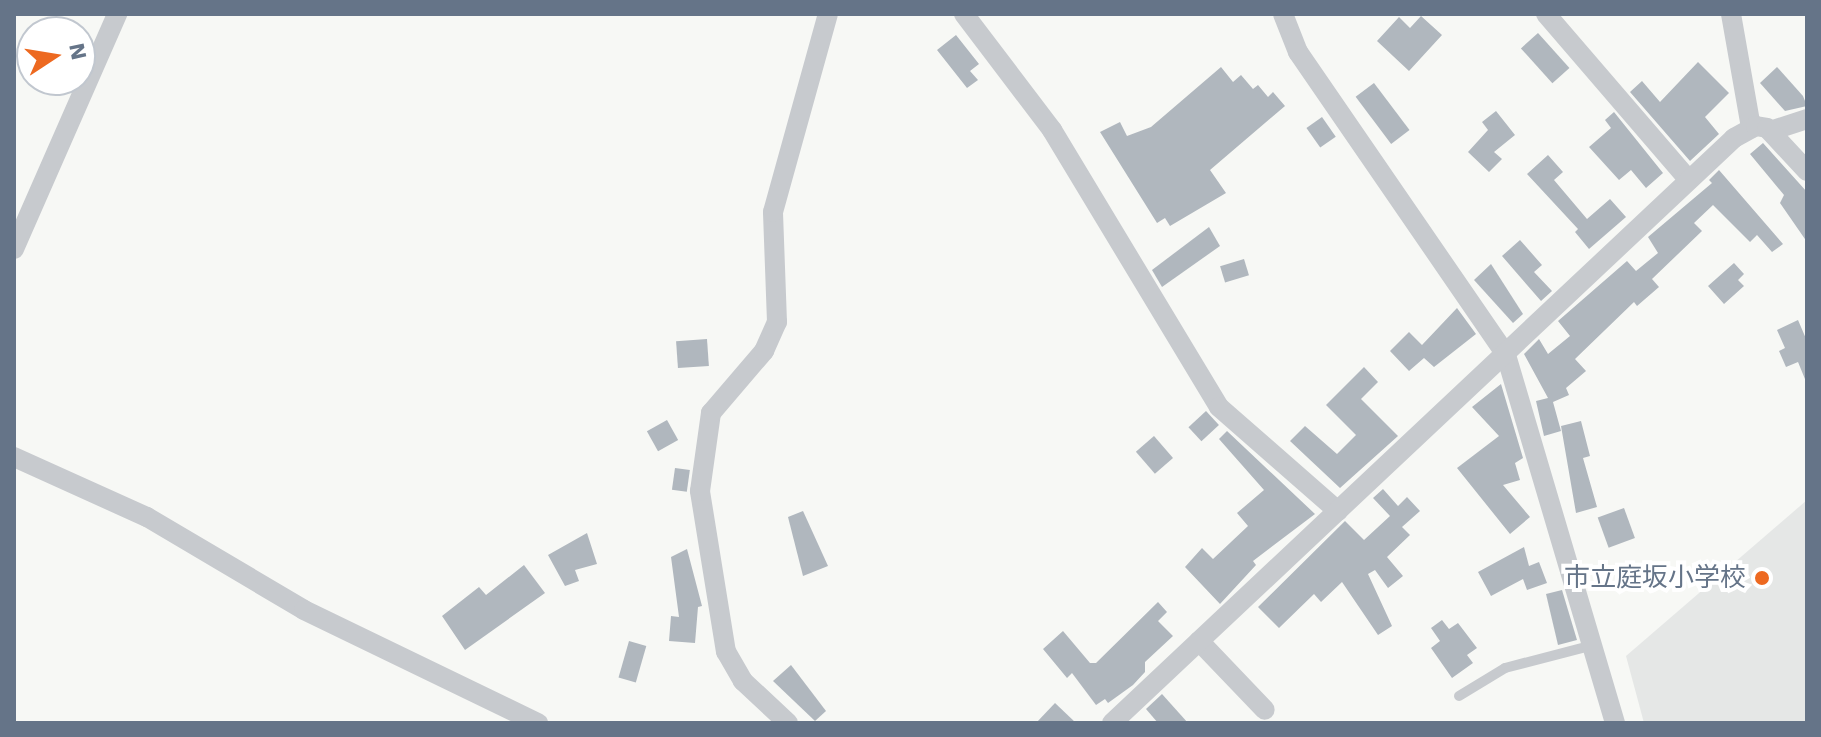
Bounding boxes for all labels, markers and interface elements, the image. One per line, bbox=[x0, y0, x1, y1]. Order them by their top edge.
north arrow bbox=[16, 16, 96, 96]
text: N bbox=[64, 41, 92, 62]
place label: 市立庭坂小学校 bbox=[1564, 562, 1746, 594]
marker: 市立庭坂小学校 bbox=[1753, 569, 1771, 587]

